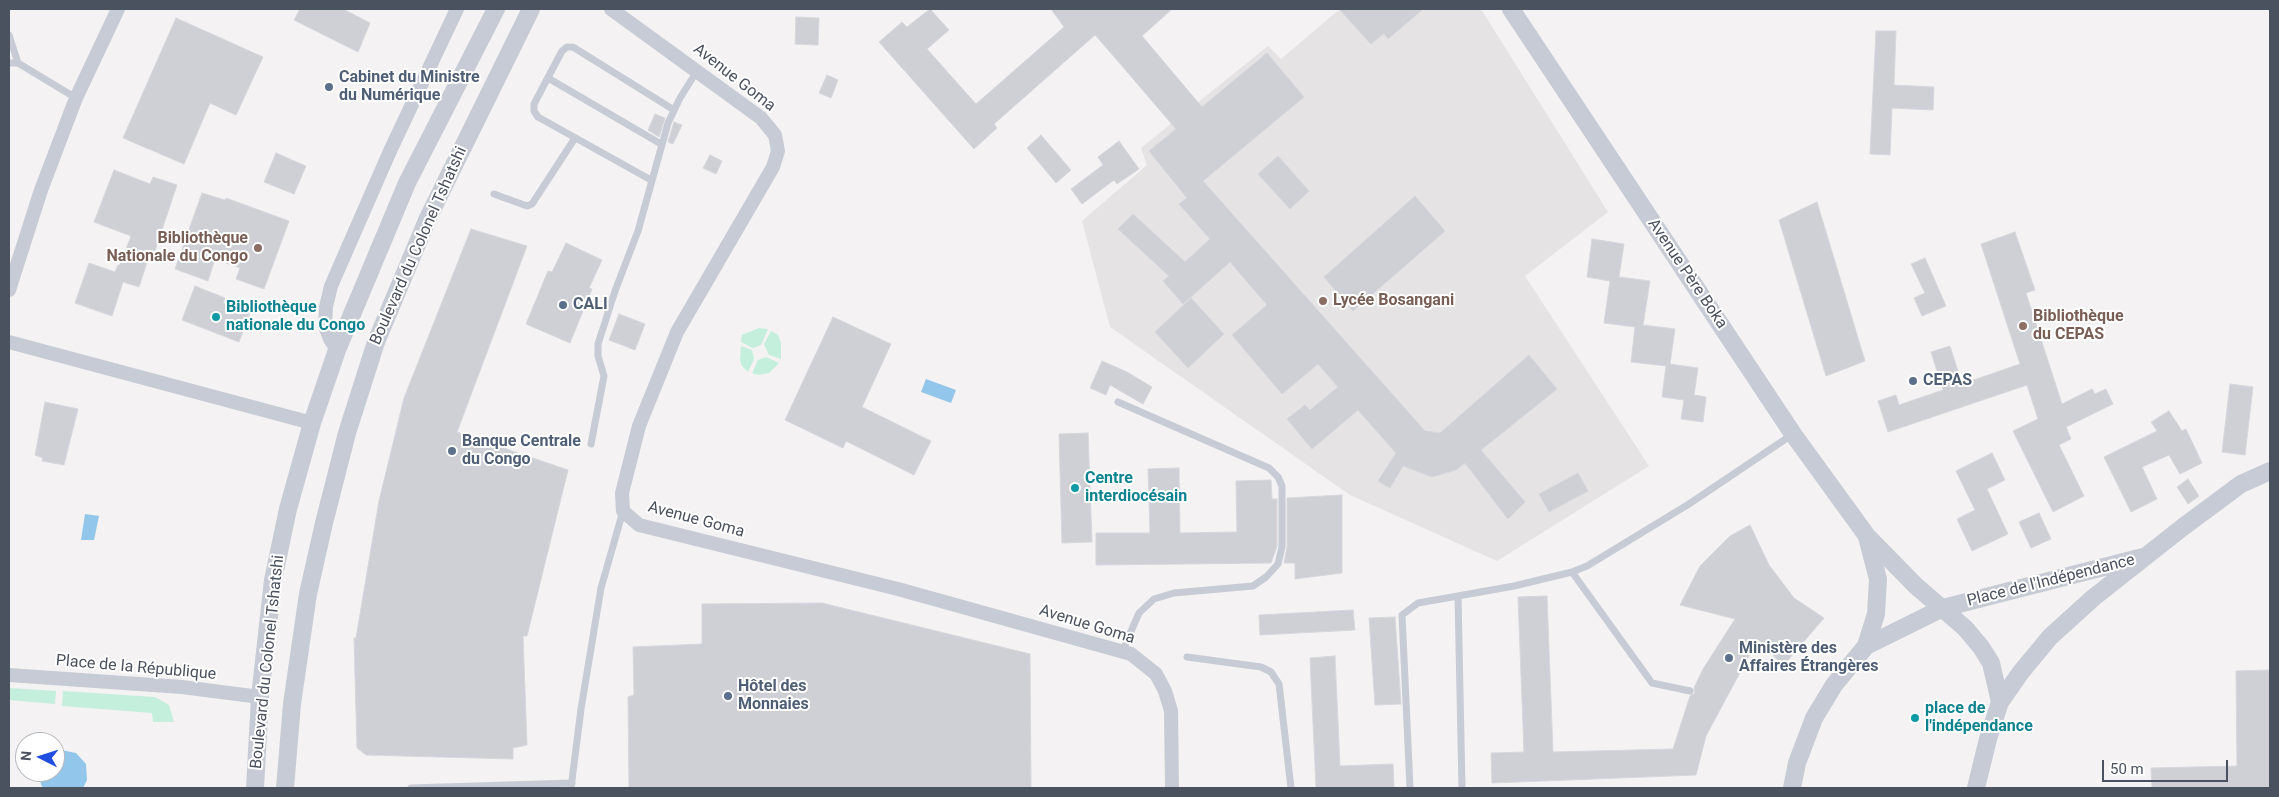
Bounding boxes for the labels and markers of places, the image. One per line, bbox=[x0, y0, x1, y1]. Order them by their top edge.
place label: Cabinet du Ministre du Numérique bbox=[339, 68, 480, 106]
marker: Cabinet du Ministre du Numérique bbox=[323, 81, 335, 93]
place label: Bibliothèque Nationale du Congo bbox=[106, 229, 248, 267]
marker: Bibliothèque Nationale du Congo bbox=[252, 242, 264, 254]
place label: Lycée Bosangani bbox=[1333, 291, 1454, 311]
place label: CALI bbox=[573, 295, 608, 315]
marker: Lycée Bosangani bbox=[1317, 295, 1329, 307]
place label: Bibliothèque nationale du Congo bbox=[226, 298, 365, 336]
marker: CALI bbox=[557, 299, 569, 311]
place label: Bibliothèque du CEPAS bbox=[2033, 307, 2124, 345]
marker: Bibliothèque nationale du Congo bbox=[210, 311, 222, 323]
marker: Bibliothèque du CEPAS bbox=[2017, 320, 2029, 332]
place label: CEPAS bbox=[1923, 371, 1972, 391]
marker: CEPAS bbox=[1907, 375, 1919, 387]
place label: Banque Centrale du Congo bbox=[462, 432, 581, 470]
marker: Banque Centrale du Congo bbox=[446, 445, 458, 457]
place label: Centre interdiocésain bbox=[1085, 469, 1187, 507]
marker: Centre interdiocésain bbox=[1069, 482, 1081, 494]
place label: Ministère des Affaires Étrangères bbox=[1739, 639, 1878, 677]
marker: Ministère des Affaires Étrangères bbox=[1723, 652, 1735, 664]
place label: Hôtel des Monnaies bbox=[738, 677, 809, 715]
marker: Hôtel des Monnaies bbox=[722, 690, 734, 702]
place label: place de l'indépendance bbox=[1925, 699, 2033, 737]
marker: place de l'indépendance bbox=[1909, 712, 1921, 724]

